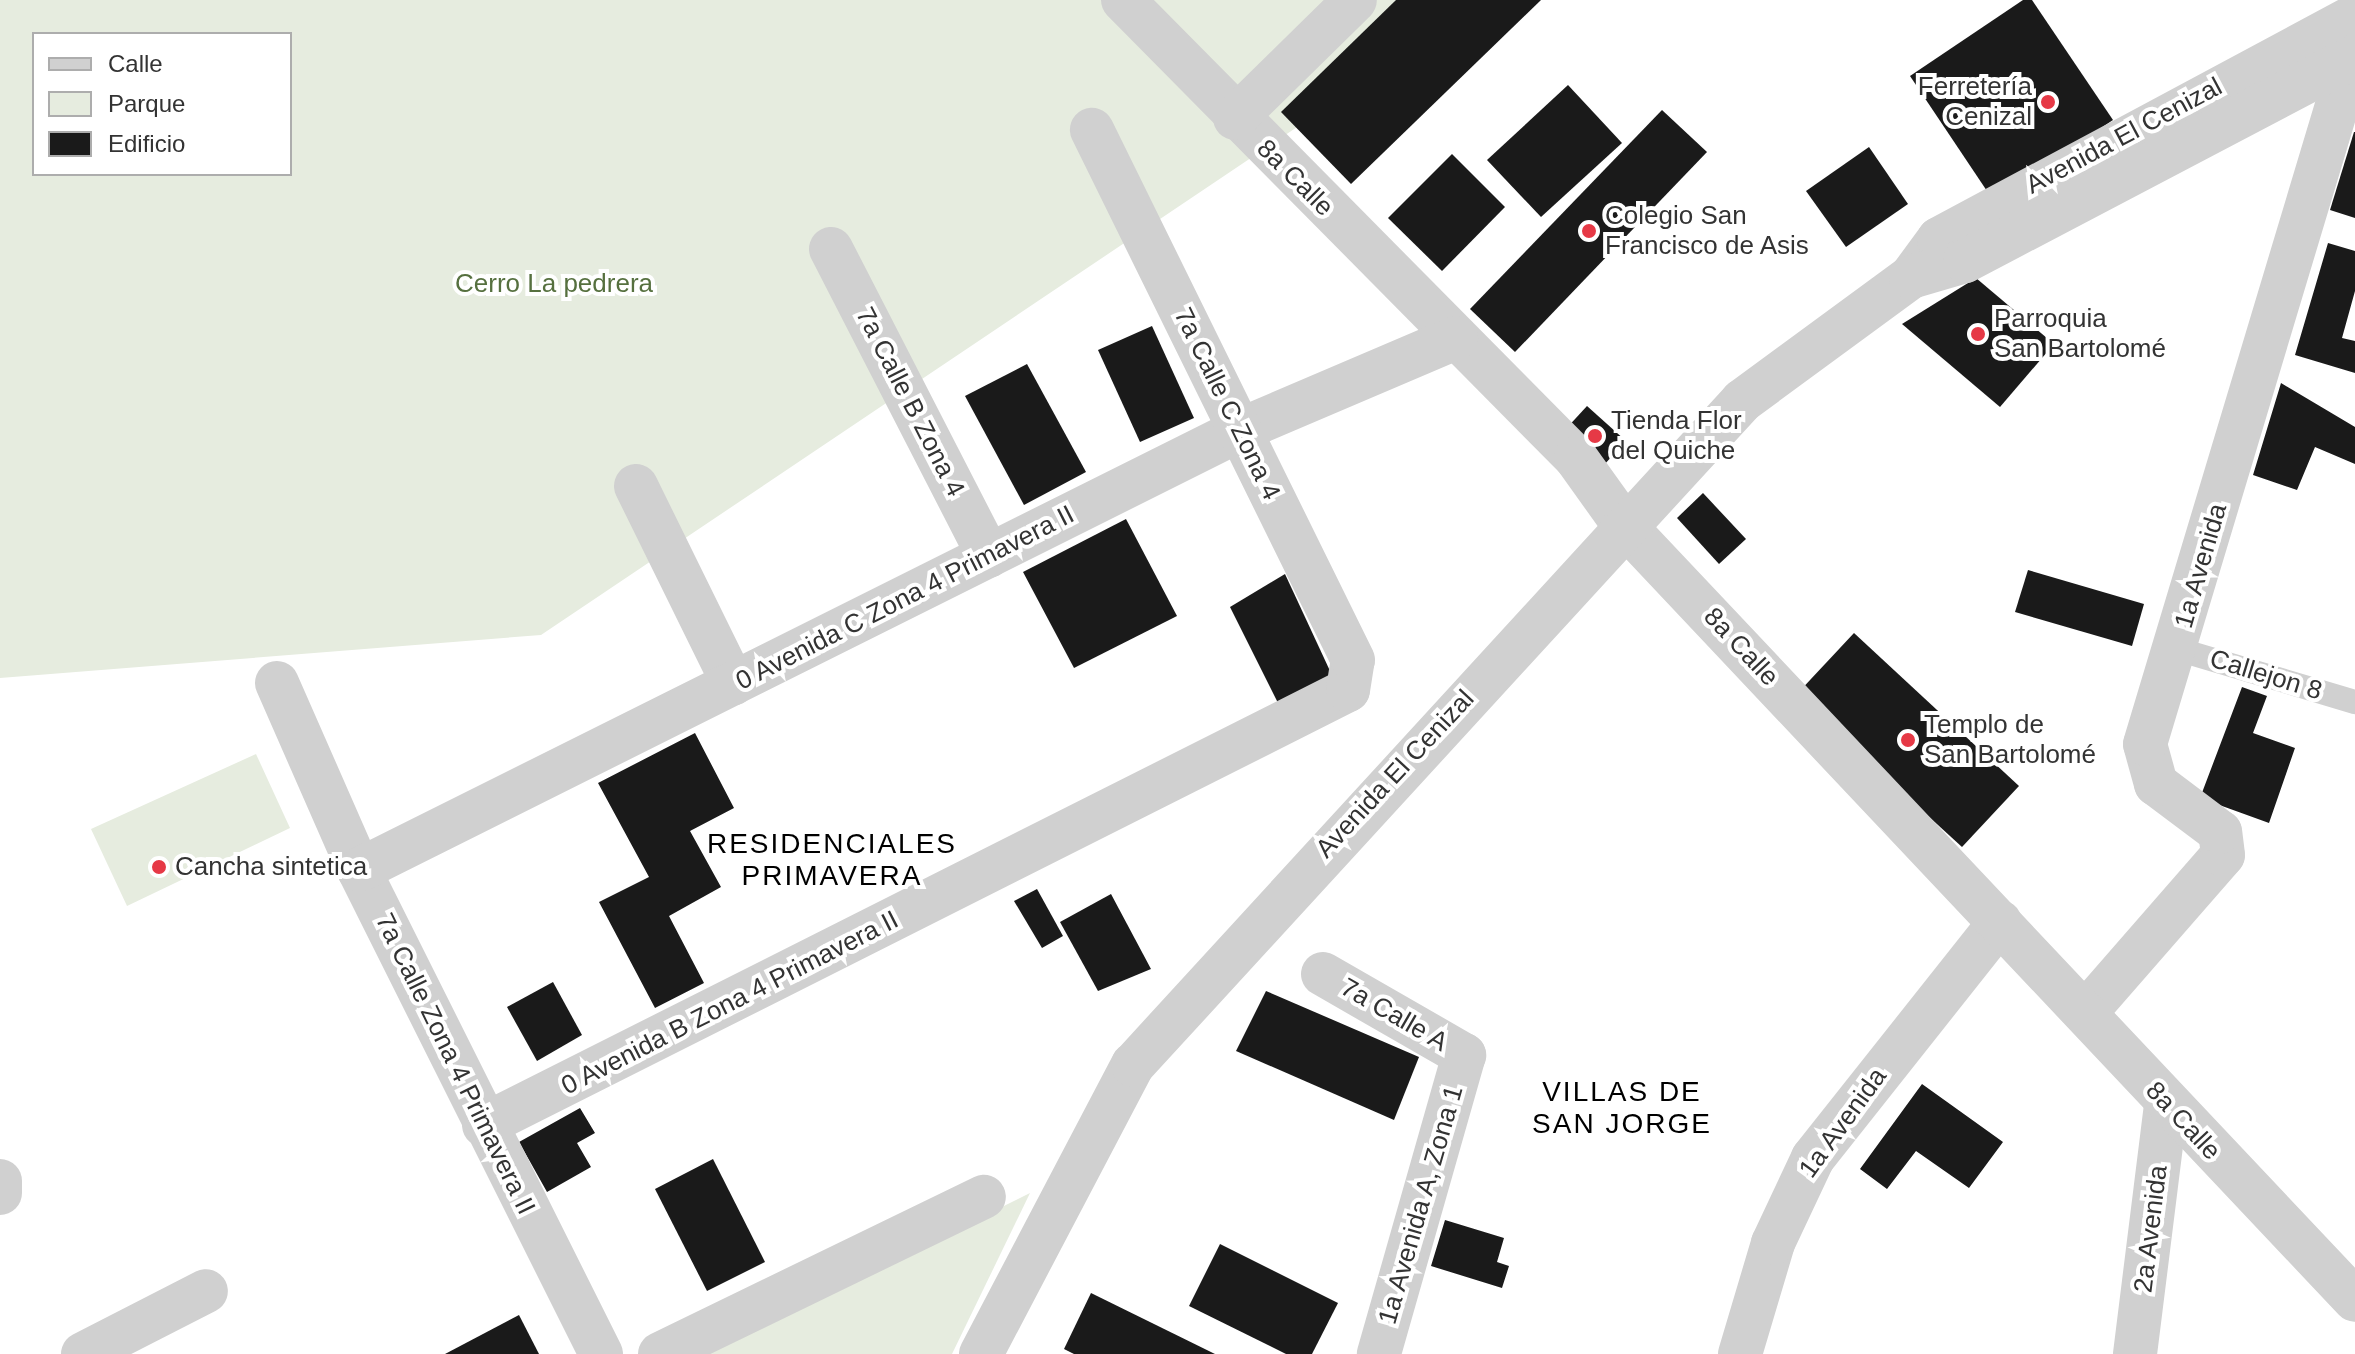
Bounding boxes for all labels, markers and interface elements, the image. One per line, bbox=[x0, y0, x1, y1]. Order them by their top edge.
legend bbox=[32, 32, 292, 176]
text: Calle bbox=[108, 50, 163, 77]
place label: Ferretería Cenizal bbox=[1918, 71, 2032, 132]
street label: Avenida El Cenizal bbox=[2021, 71, 2227, 201]
text: Parque bbox=[108, 90, 185, 117]
marker: Ferretería Cenizal bbox=[2039, 93, 2057, 111]
text: Edificio bbox=[108, 130, 185, 157]
street label: 8a Calle bbox=[1250, 133, 1340, 223]
place label: Colegio San Francisco de Asis bbox=[1605, 200, 1810, 262]
marker: Colegio San Francisco de Asis bbox=[1580, 222, 1598, 240]
park label: Cerro La pedrera bbox=[455, 268, 653, 300]
street label: 7a Calle B Zona 4 bbox=[849, 302, 971, 502]
street label: 7a Calle C Zona 4 bbox=[1167, 303, 1287, 505]
place label: Parroquia San Bartolomé bbox=[1994, 303, 2166, 364]
marker: Parroquia San Bartolomé bbox=[1969, 325, 1987, 343]
place label: Tienda Flor del Quiche bbox=[1611, 405, 1742, 466]
marker: Tienda Flor del Quiche bbox=[1586, 427, 1604, 445]
street label: 0 Avenida C Zona 4 Primavera II bbox=[730, 499, 1080, 697]
street label: 1a Avenida bbox=[2168, 499, 2234, 633]
street label: 8a Calle bbox=[1697, 601, 1785, 693]
street label: Callejon 8 bbox=[2206, 643, 2326, 707]
street label: Avenida El Cenizal bbox=[1309, 684, 1481, 864]
place label: Templo de San Bartolomé bbox=[1924, 709, 2096, 770]
marker: Templo de San Bartolomé bbox=[1899, 731, 1917, 749]
district label: RESIDENCIALES PRIMAVERA bbox=[707, 827, 957, 893]
place label: Cancha sintetica bbox=[175, 851, 367, 883]
marker: Cancha sintetica bbox=[150, 858, 168, 876]
street label: 0 Avenida B Zona 4 Primavera II bbox=[556, 904, 904, 1102]
street label: 7a Calle Zona 4 Primavera II bbox=[368, 908, 542, 1220]
street label: 7a Calle A bbox=[1334, 972, 1454, 1058]
street label: 1a Avenida bbox=[1792, 1061, 1894, 1185]
district label: VILLAS DE SAN JORGE bbox=[1532, 1075, 1712, 1141]
street label: 8a Calle bbox=[2139, 1075, 2227, 1167]
street label: 1a Avenida A, Zona 1 bbox=[1372, 1081, 1470, 1329]
street label: 2a Avenida bbox=[2128, 1163, 2174, 1295]

